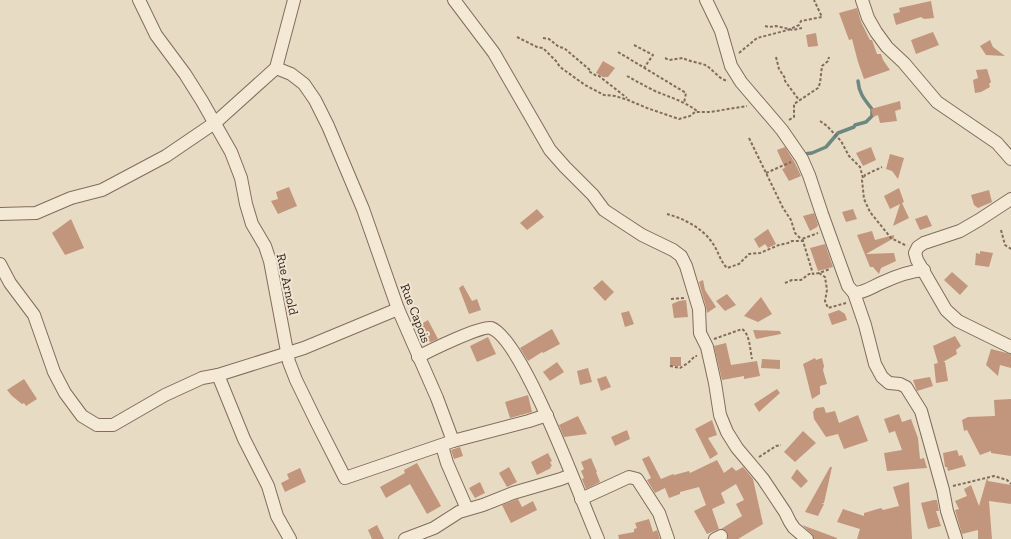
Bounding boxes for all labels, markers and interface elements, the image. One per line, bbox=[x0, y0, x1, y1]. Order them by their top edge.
street label: Rue Arnold bbox=[274, 252, 301, 316]
street label: Rue Capois bbox=[397, 281, 434, 345]

